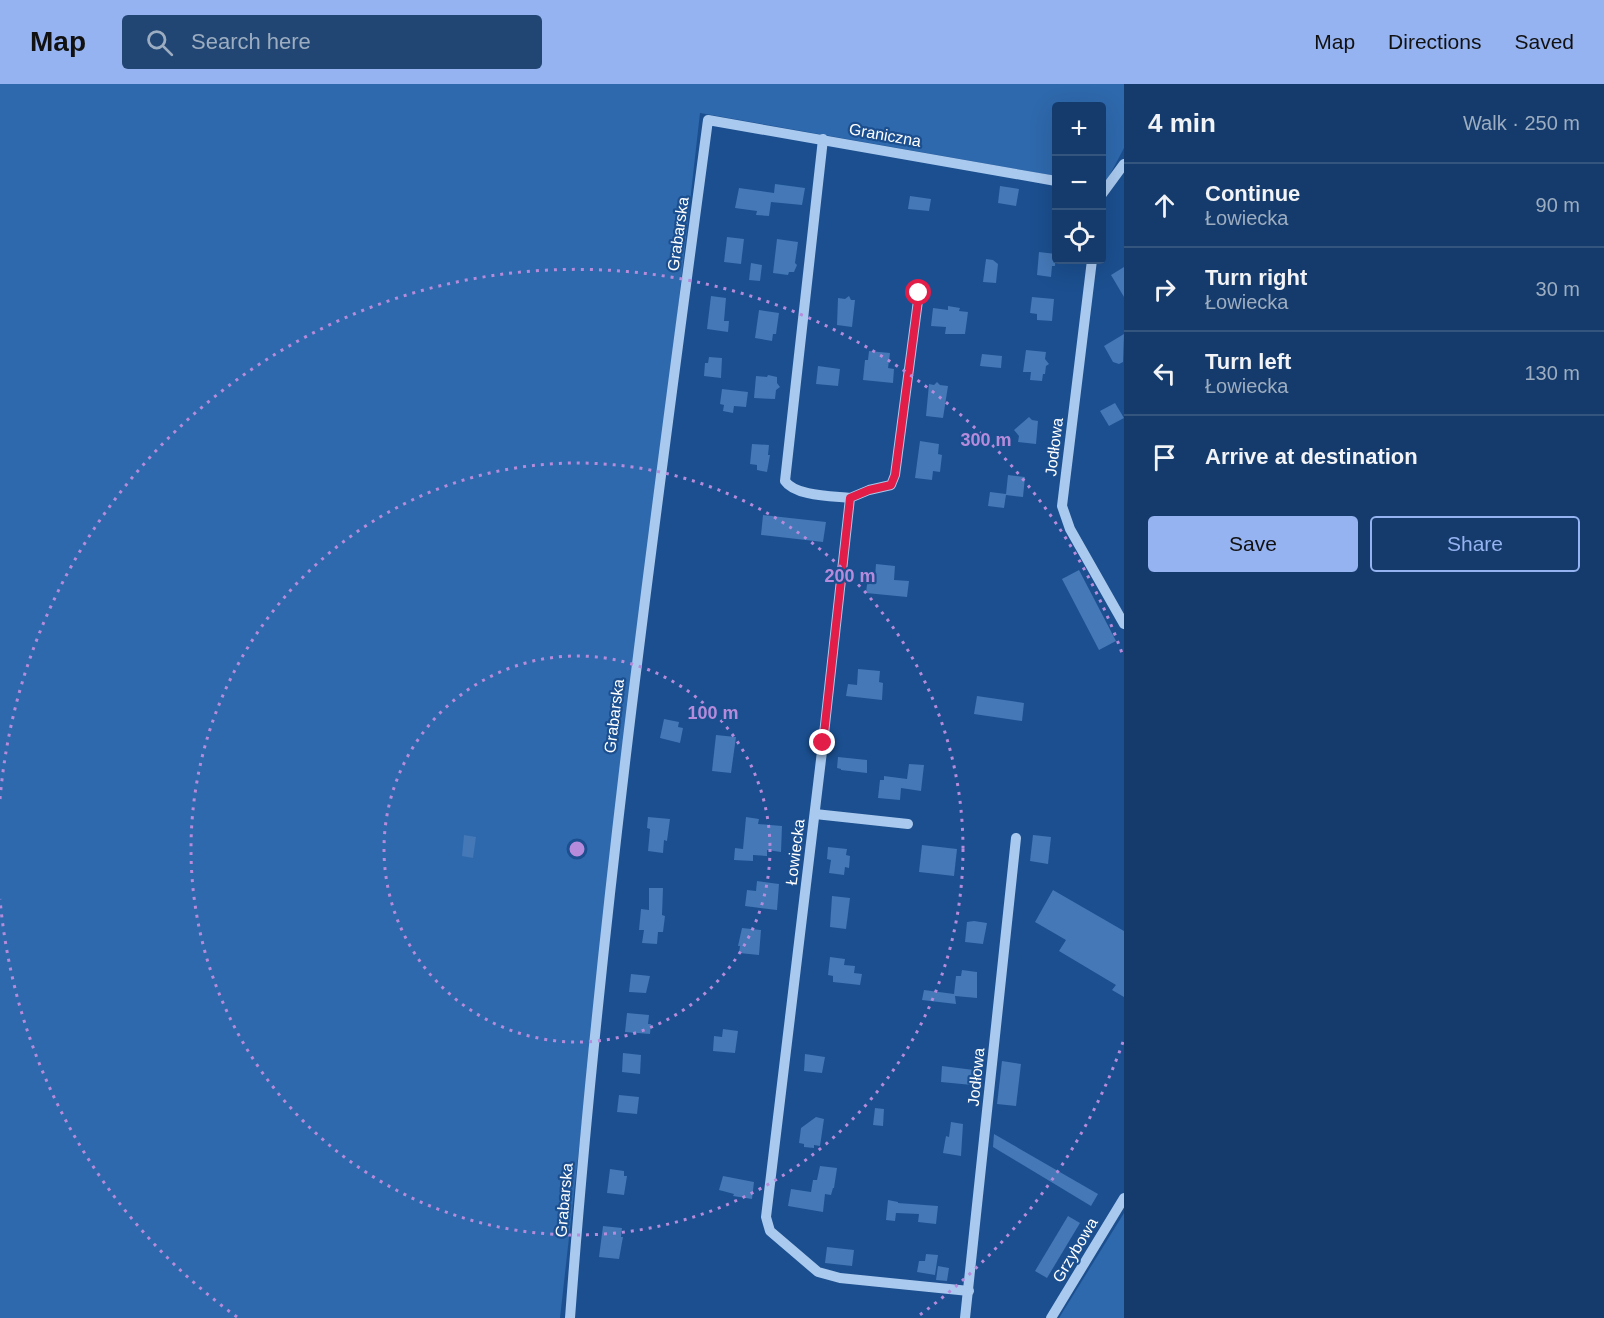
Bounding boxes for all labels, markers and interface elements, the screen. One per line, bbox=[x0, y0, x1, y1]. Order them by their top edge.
search box bbox=[122, 15, 542, 69]
text: Map bbox=[30, 26, 86, 57]
icon: search bbox=[143, 26, 176, 59]
text: Search here bbox=[191, 29, 311, 54]
text: Map bbox=[1314, 30, 1355, 53]
text: Directions bbox=[1388, 30, 1481, 53]
text: Saved bbox=[1514, 30, 1574, 53]
map controls bbox=[1052, 102, 1106, 264]
button: + bbox=[1052, 102, 1106, 156]
text: 4 min bbox=[1148, 108, 1216, 138]
text: Walk · 250 m bbox=[1463, 112, 1580, 134]
street label: Graniczna bbox=[848, 120, 922, 150]
button: − bbox=[1052, 156, 1106, 210]
text: Continue bbox=[1205, 181, 1300, 206]
icon: ahead bbox=[1148, 189, 1181, 222]
text: 90 m bbox=[1536, 194, 1580, 216]
street label: Grabarska bbox=[664, 196, 692, 272]
text: Łowiecka bbox=[1205, 207, 1288, 229]
button: locate bbox=[1052, 210, 1106, 264]
text: Turn right bbox=[1205, 265, 1307, 290]
icon: right bbox=[1148, 273, 1181, 306]
text: 30 m bbox=[1536, 278, 1580, 300]
route start bbox=[905, 279, 931, 305]
text: Łowiecka bbox=[1205, 291, 1288, 313]
text: Turn left bbox=[1205, 349, 1291, 374]
icon: left bbox=[1148, 357, 1181, 390]
text: 130 m bbox=[1524, 362, 1580, 384]
text: Łowiecka bbox=[1205, 375, 1288, 397]
street label: Jodłowa bbox=[1042, 417, 1066, 477]
text: 300 m bbox=[960, 430, 1012, 450]
icon: arrive bbox=[1148, 441, 1181, 474]
text: Arrive at destination bbox=[1205, 444, 1418, 469]
button: Save bbox=[1148, 516, 1358, 572]
button: Share bbox=[1370, 516, 1580, 572]
text: 200 m bbox=[824, 566, 876, 586]
street label: Grabarska bbox=[601, 678, 627, 754]
text: 100 m bbox=[687, 703, 739, 723]
route end bbox=[809, 729, 835, 755]
street label: Łowiecka bbox=[782, 818, 808, 886]
centre of rings bbox=[567, 839, 587, 859]
street label: Jodłowa bbox=[964, 1047, 988, 1107]
street label: Grabarska bbox=[552, 1162, 576, 1238]
street label: Grzybowa bbox=[1049, 1215, 1101, 1285]

